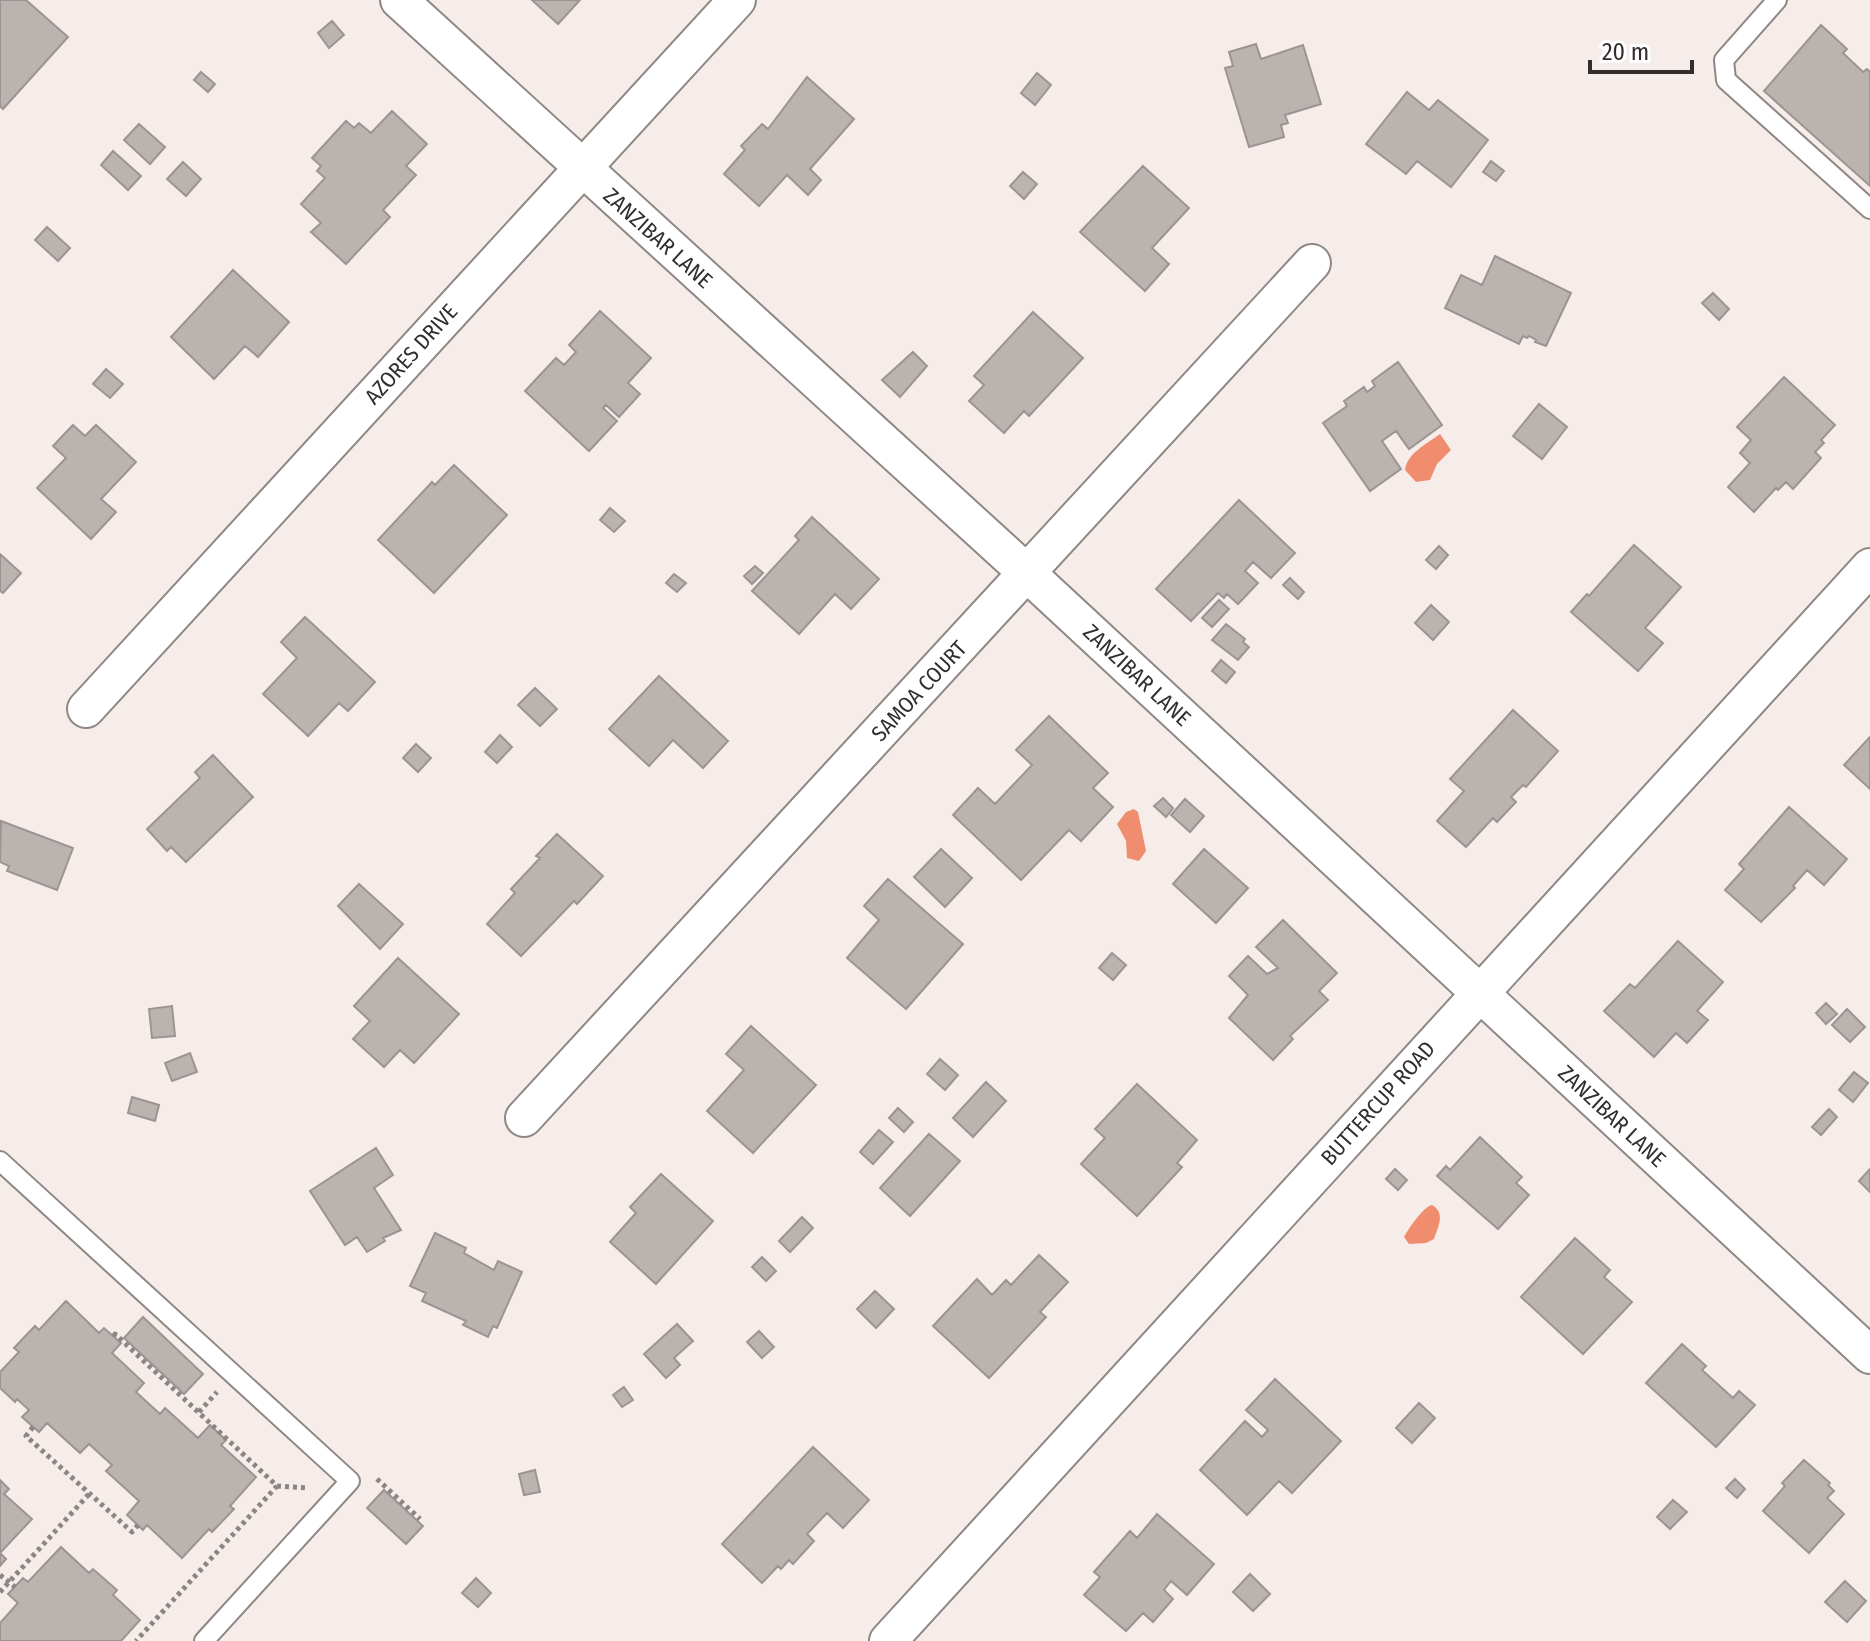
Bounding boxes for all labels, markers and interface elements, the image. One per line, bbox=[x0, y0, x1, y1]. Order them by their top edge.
scale bar bbox=[1590, 24, 1692, 74]
text: 20 m bbox=[1602, 38, 1649, 66]
street label: ZANZIBAR LANE bbox=[598, 182, 718, 294]
street label: AZORES DRIVE bbox=[359, 298, 463, 410]
street label: ZANZIBAR LANE bbox=[1078, 618, 1196, 732]
street label: SAMOA COURT bbox=[866, 635, 973, 747]
street label: BUTTERCUP ROAD bbox=[1315, 1035, 1441, 1171]
street label: ZANZIBAR LANE bbox=[1553, 1059, 1671, 1173]

